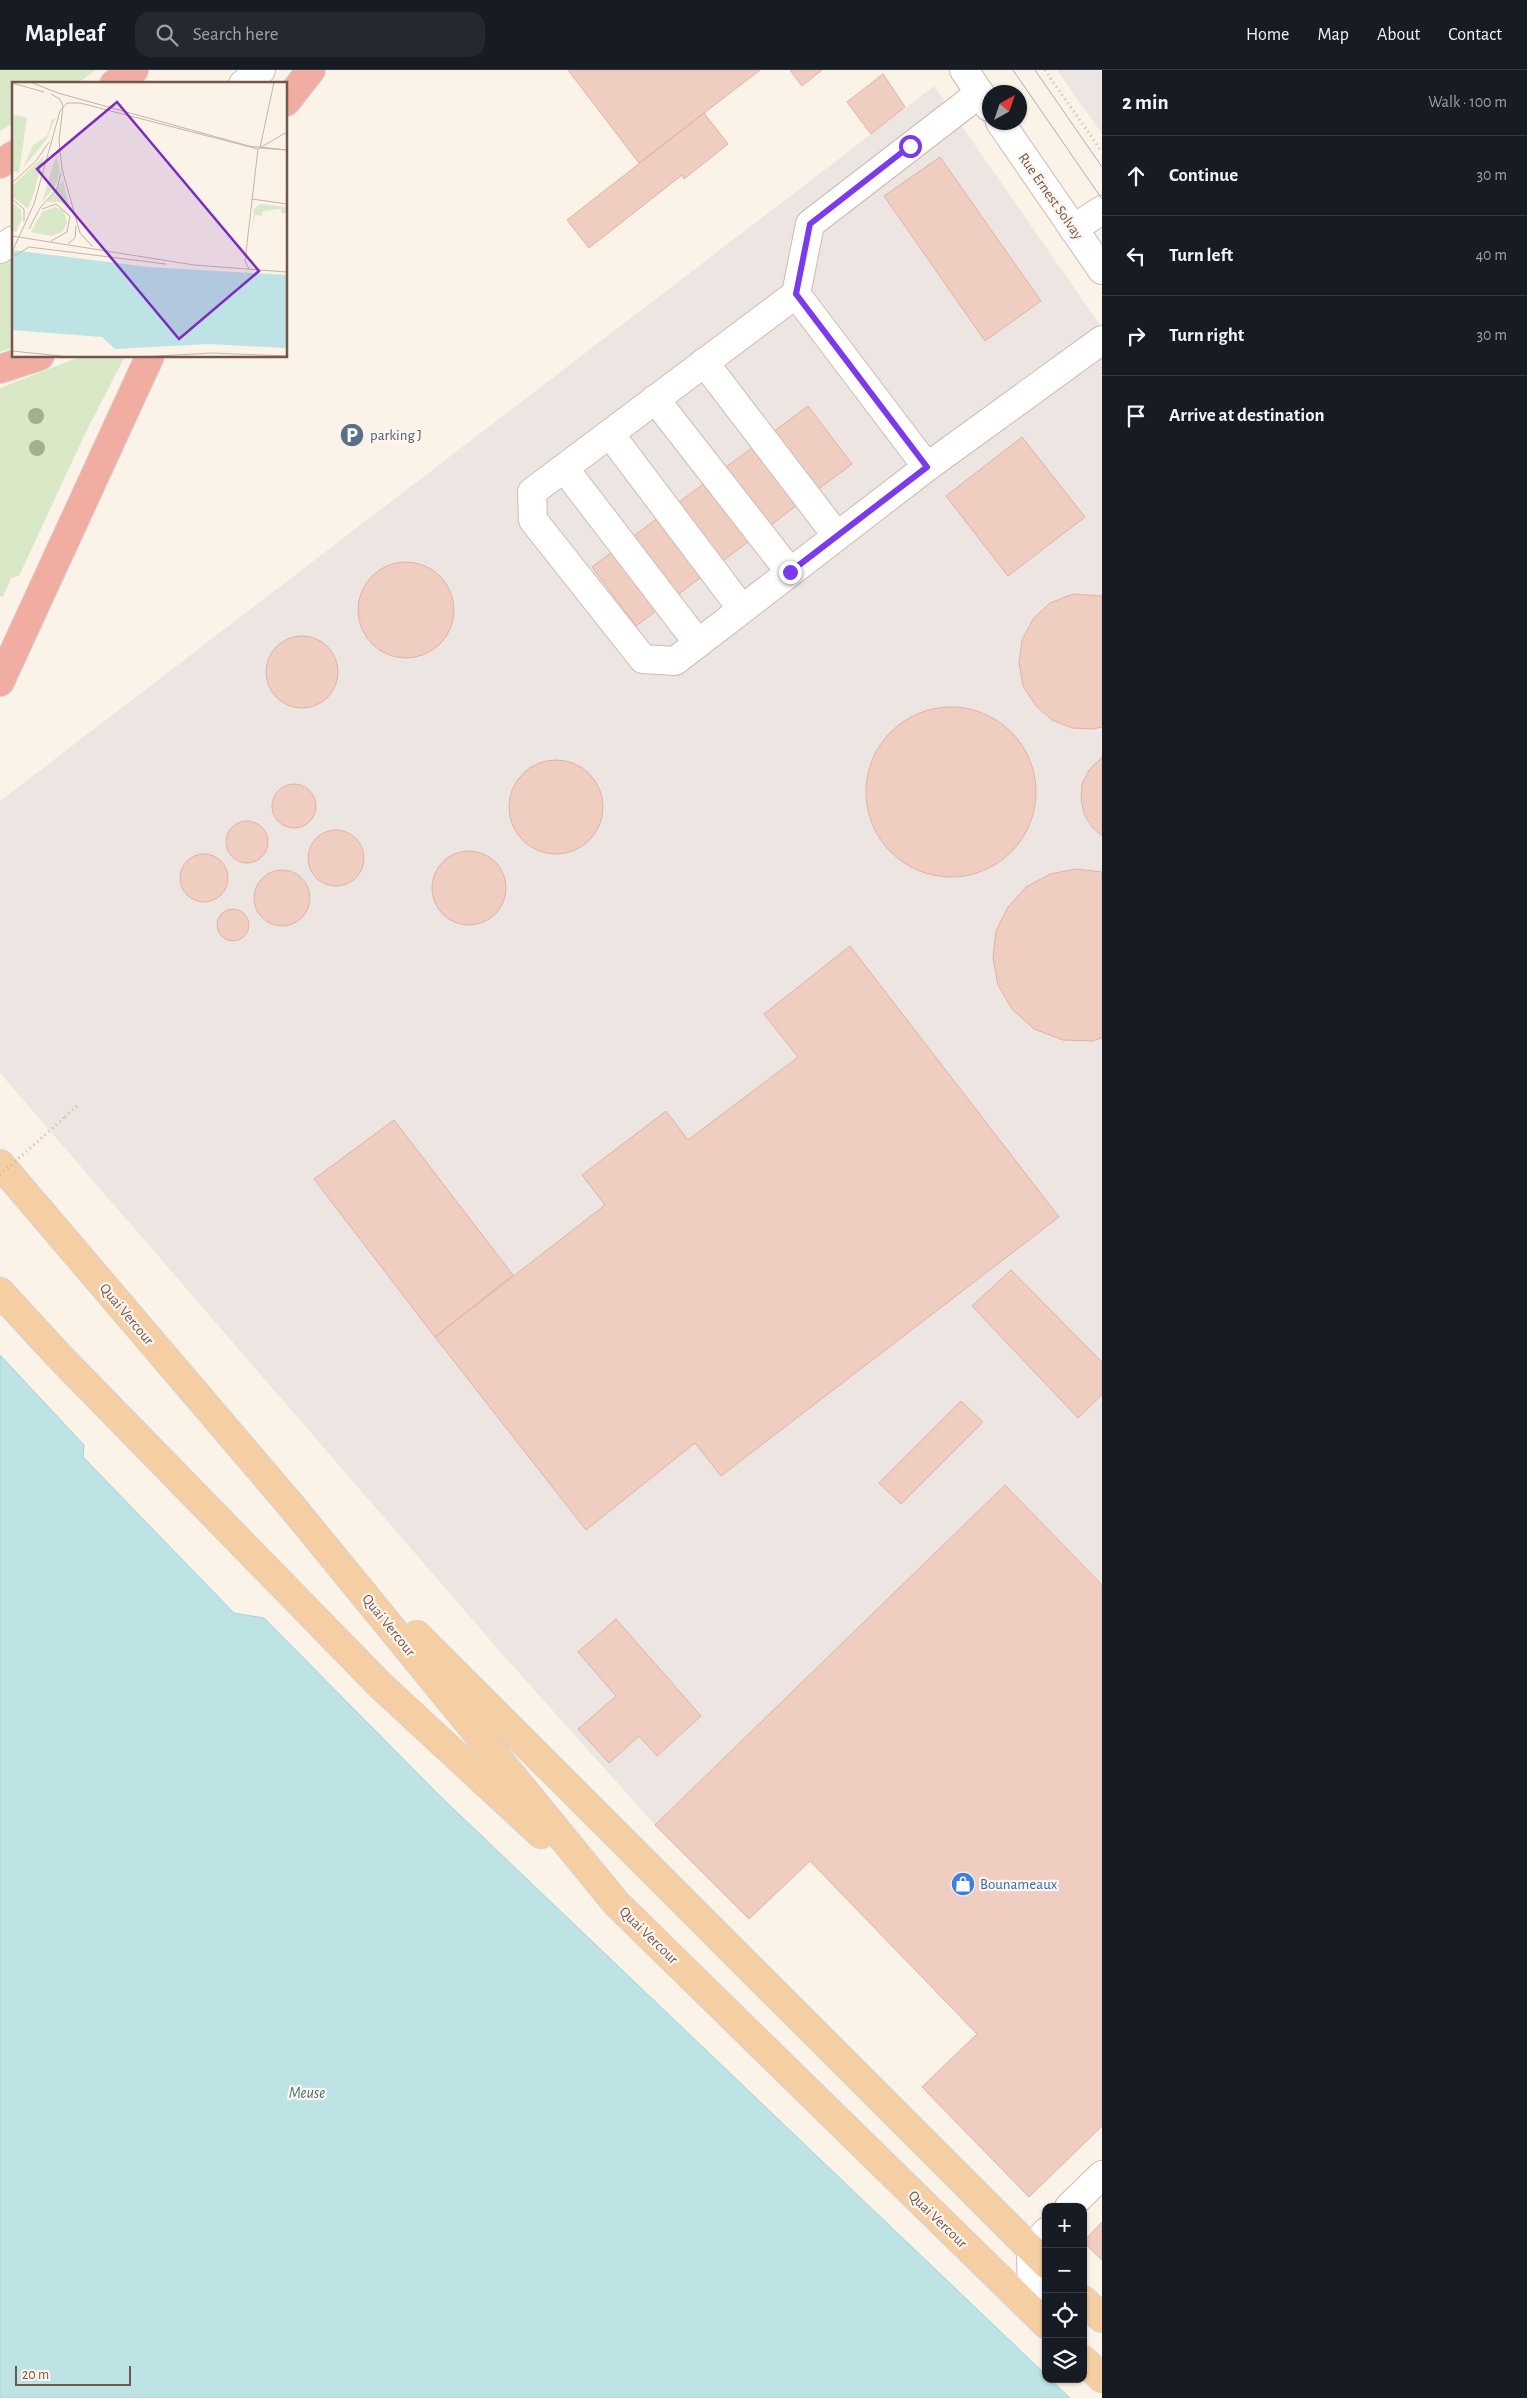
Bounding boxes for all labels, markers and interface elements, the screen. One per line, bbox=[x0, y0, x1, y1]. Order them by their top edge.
search box bbox=[135, 12, 485, 57]
icon: search bbox=[153, 21, 181, 49]
text: Mapleaf bbox=[25, 22, 105, 46]
text: Search here bbox=[193, 25, 279, 44]
text: Home bbox=[1246, 26, 1289, 44]
text: Map bbox=[1317, 26, 1349, 44]
text: About bbox=[1377, 26, 1420, 44]
text: Contact bbox=[1448, 26, 1502, 44]
inset map bbox=[12, 82, 288, 358]
north arrow bbox=[982, 85, 1027, 130]
text: 2 min bbox=[1122, 92, 1169, 113]
text: Walk · 100 m bbox=[1428, 94, 1507, 110]
route start bbox=[899, 135, 922, 158]
street label: Rue Ernest Solvay bbox=[1015, 150, 1086, 243]
icon: ahead bbox=[1122, 162, 1150, 190]
text: Continue bbox=[1169, 166, 1238, 185]
text: 30 m bbox=[1477, 167, 1507, 183]
icon: left bbox=[1122, 242, 1150, 270]
text: Turn left bbox=[1169, 246, 1233, 265]
text: 40 m bbox=[1475, 247, 1507, 263]
icon: right bbox=[1122, 322, 1150, 350]
text: Turn right bbox=[1169, 326, 1244, 345]
text: 30 m bbox=[1477, 327, 1507, 343]
icon: arrive bbox=[1122, 402, 1150, 430]
text: Arrive at destination bbox=[1169, 406, 1325, 425]
parking icon: parking J bbox=[339, 422, 365, 448]
place label: parking J bbox=[370, 428, 422, 443]
route end bbox=[779, 561, 802, 584]
street label: Quai Vercour bbox=[97, 1281, 157, 1348]
street label: Quai Vercour bbox=[359, 1591, 418, 1659]
shop icon: Bounameaux bbox=[950, 1871, 976, 1897]
place label: Bounameaux bbox=[980, 1877, 1058, 1892]
street label: Quai Vercour bbox=[616, 1904, 681, 1967]
water label: Meuse bbox=[289, 2085, 325, 2101]
street label: Quai Vercour bbox=[905, 2188, 970, 2251]
map controls bbox=[1042, 2203, 1087, 2383]
button: + bbox=[1042, 2203, 1087, 2248]
button: − bbox=[1042, 2248, 1087, 2293]
button: locate bbox=[1042, 2293, 1087, 2338]
button: layers bbox=[1042, 2338, 1087, 2383]
scale bar bbox=[15, 2363, 131, 2386]
text: 20 m bbox=[22, 2368, 49, 2382]

